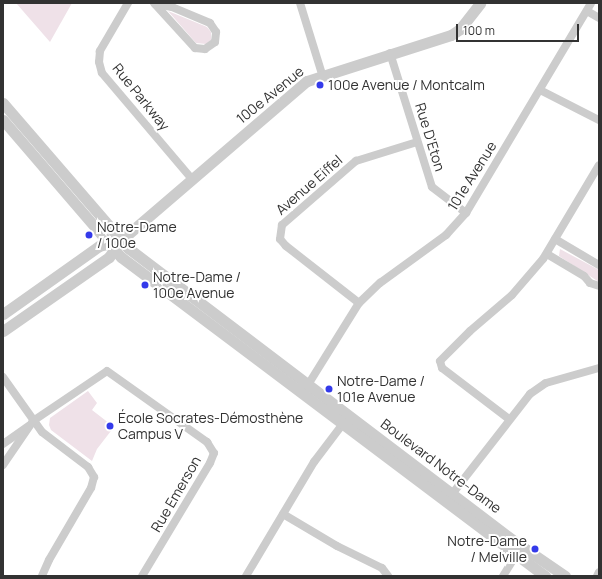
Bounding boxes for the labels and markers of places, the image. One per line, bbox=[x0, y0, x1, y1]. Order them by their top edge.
place label: 100e Avenue / Montcalm bbox=[328, 77, 485, 93]
marker: 100e Avenue / Montcalm bbox=[315, 80, 325, 90]
place label: Notre-Dame / 100e bbox=[97, 219, 177, 252]
marker: Notre-Dame / 100e bbox=[84, 230, 94, 240]
place label: Notre-Dame / 100e Avenue bbox=[153, 269, 241, 302]
marker: Notre-Dame / 100e Avenue bbox=[140, 280, 150, 290]
place label: Notre-Dame / 101e Avenue bbox=[337, 373, 425, 406]
marker: Notre-Dame / 101e Avenue bbox=[324, 384, 334, 394]
place label: École Socrates-Démosthène Campus V bbox=[118, 410, 303, 442]
marker: École Socrates-Démosthène Campus V bbox=[105, 421, 115, 431]
place label: Notre-Dame / Melville bbox=[447, 533, 527, 566]
marker: Notre-Dame / Melville bbox=[530, 544, 540, 554]

